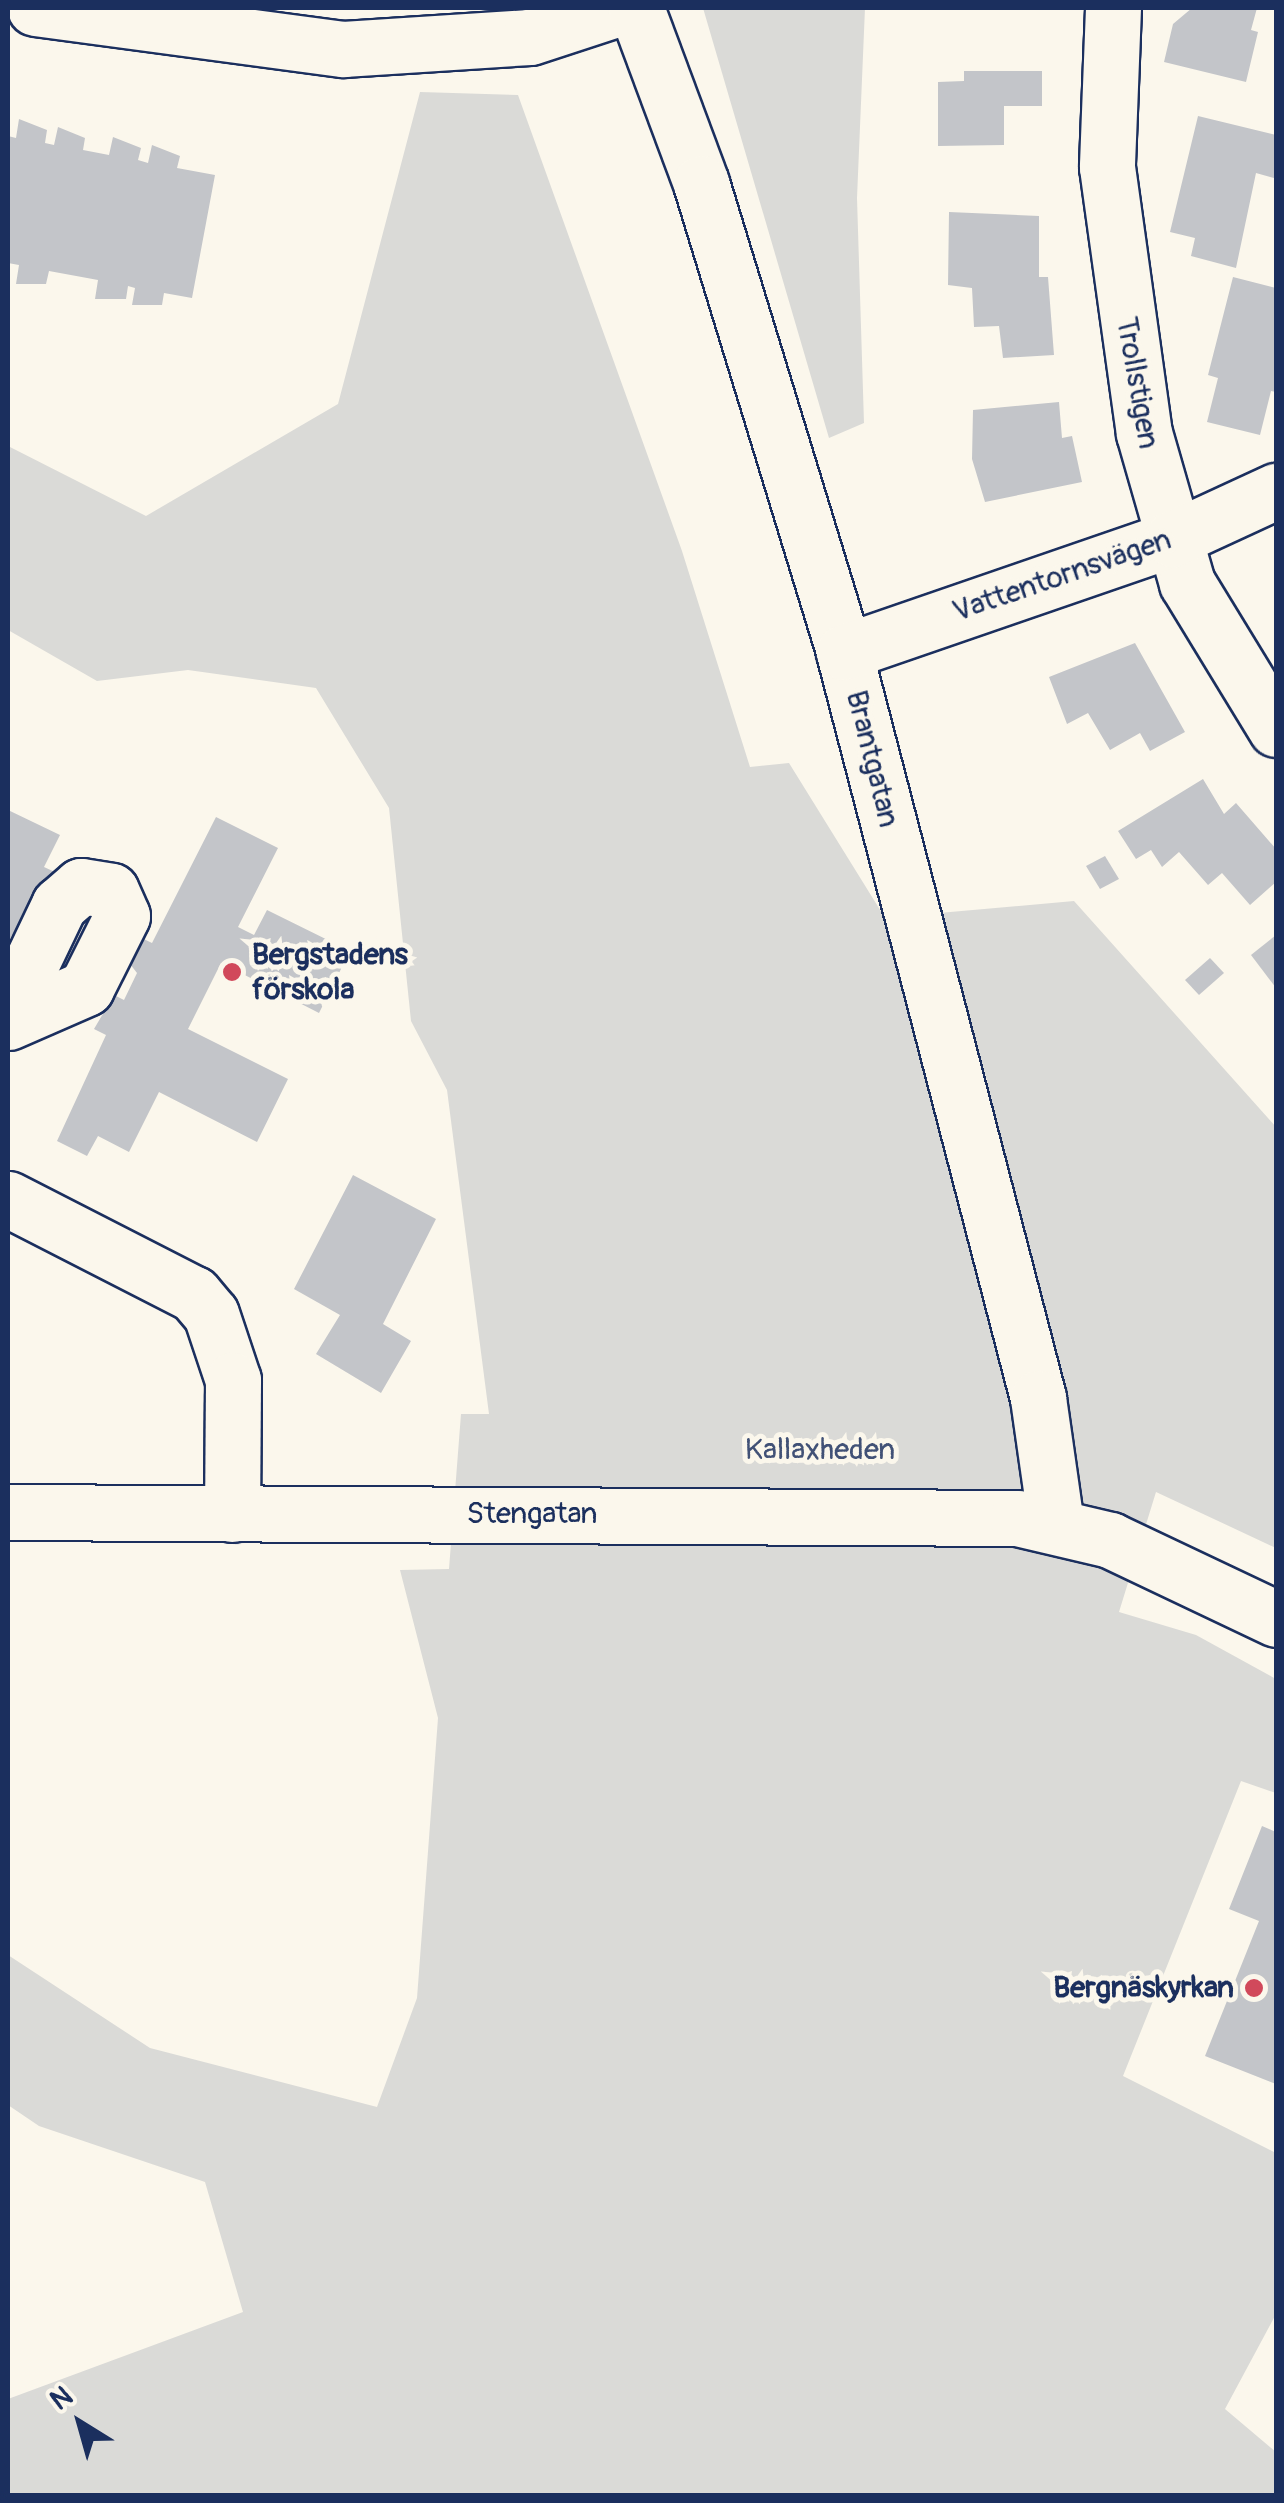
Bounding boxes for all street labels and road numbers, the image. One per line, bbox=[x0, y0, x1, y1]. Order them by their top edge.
street label: Trollstigen bbox=[1108, 314, 1166, 452]
street label: Vattentornsvägen bbox=[948, 522, 1176, 630]
street label: Brantgatan bbox=[838, 687, 906, 831]
street label: Stengatan bbox=[466, 1496, 598, 1532]

